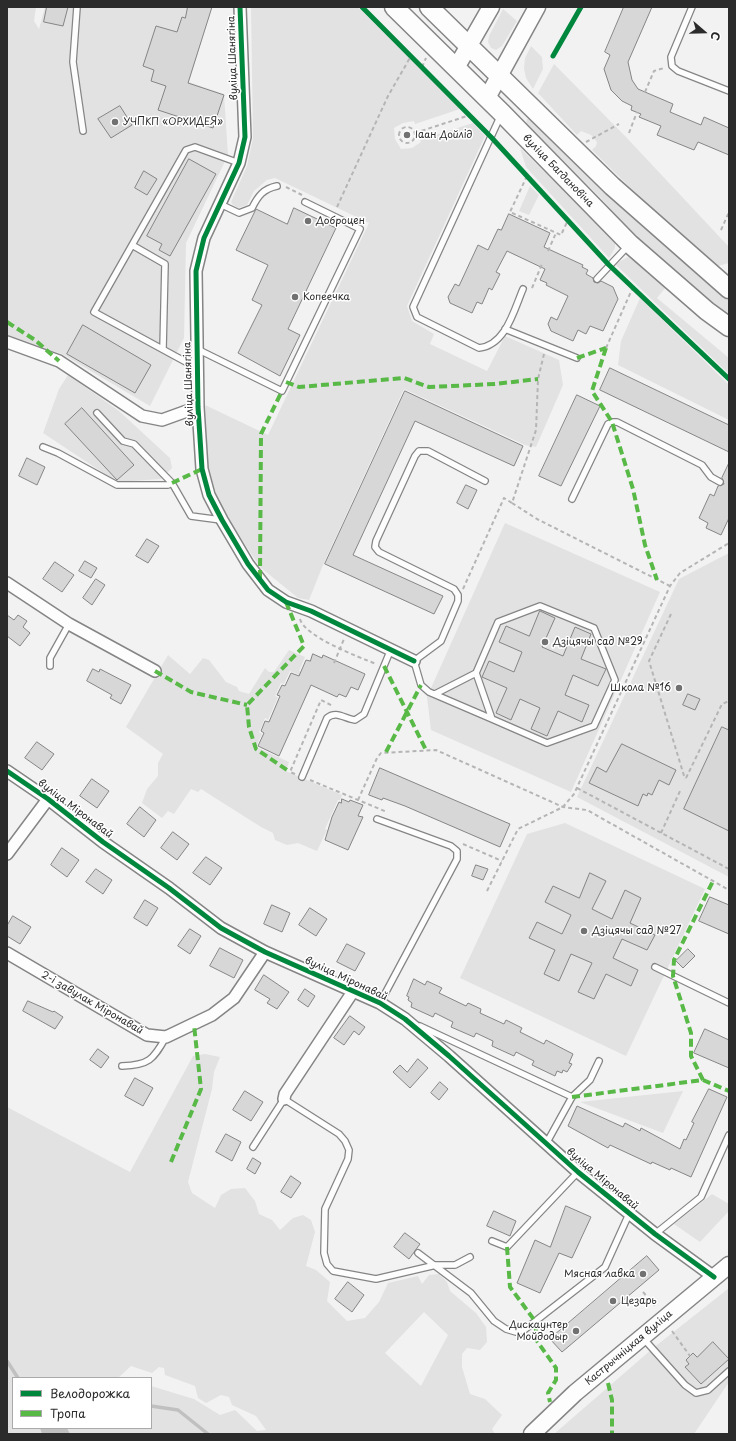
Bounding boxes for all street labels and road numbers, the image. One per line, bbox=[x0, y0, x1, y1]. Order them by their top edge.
street label: вуліца Шанягіна bbox=[226, 16, 240, 100]
street label: вуліца Багдановіча bbox=[520, 132, 596, 210]
street label: вуліца Шанягіна bbox=[182, 342, 196, 426]
street label: вуліца Міронавай bbox=[35, 777, 115, 841]
street label: вуліца Міронавай bbox=[303, 955, 389, 1003]
street label: 2-і завулак Міронавай bbox=[39, 969, 145, 1037]
street label: вуліца Міронавай bbox=[564, 1145, 640, 1213]
street label: Кастрычніцкая вуліца bbox=[583, 1308, 675, 1388]

